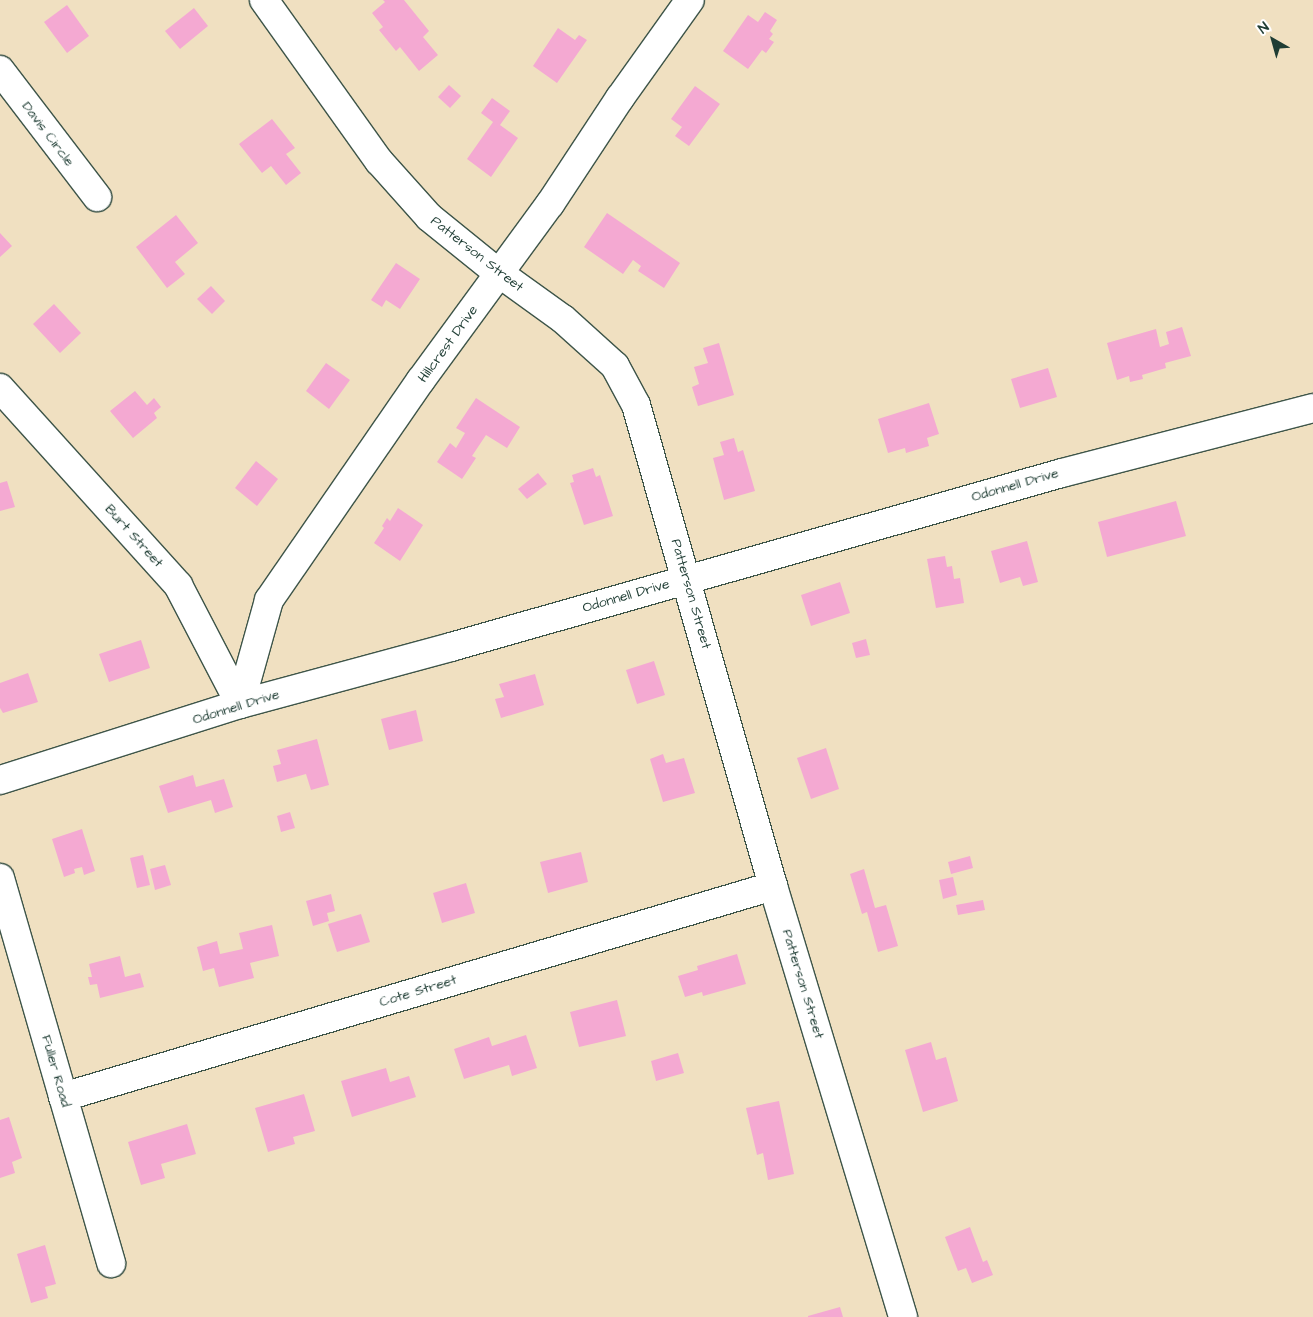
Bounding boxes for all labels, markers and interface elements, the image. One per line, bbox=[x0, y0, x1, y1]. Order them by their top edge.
north arrow bbox=[1248, 15, 1298, 65]
text: N bbox=[1254, 18, 1273, 39]
street label: Davis Circle bbox=[18, 98, 78, 170]
street label: Patterson Street bbox=[427, 212, 527, 296]
street label: Hillcrest Drive bbox=[414, 302, 482, 386]
street label: Odonnell Drive bbox=[970, 465, 1060, 505]
street label: Burt Street bbox=[101, 501, 167, 571]
street label: Patterson Street bbox=[667, 537, 715, 651]
street label: Odonnell Drive bbox=[581, 576, 671, 616]
street label: Odonnell Drive bbox=[191, 686, 281, 728]
street label: Patterson Street bbox=[778, 927, 828, 1041]
street label: Cote Street bbox=[377, 971, 459, 1011]
street label: Fuller Road bbox=[38, 1033, 74, 1109]

